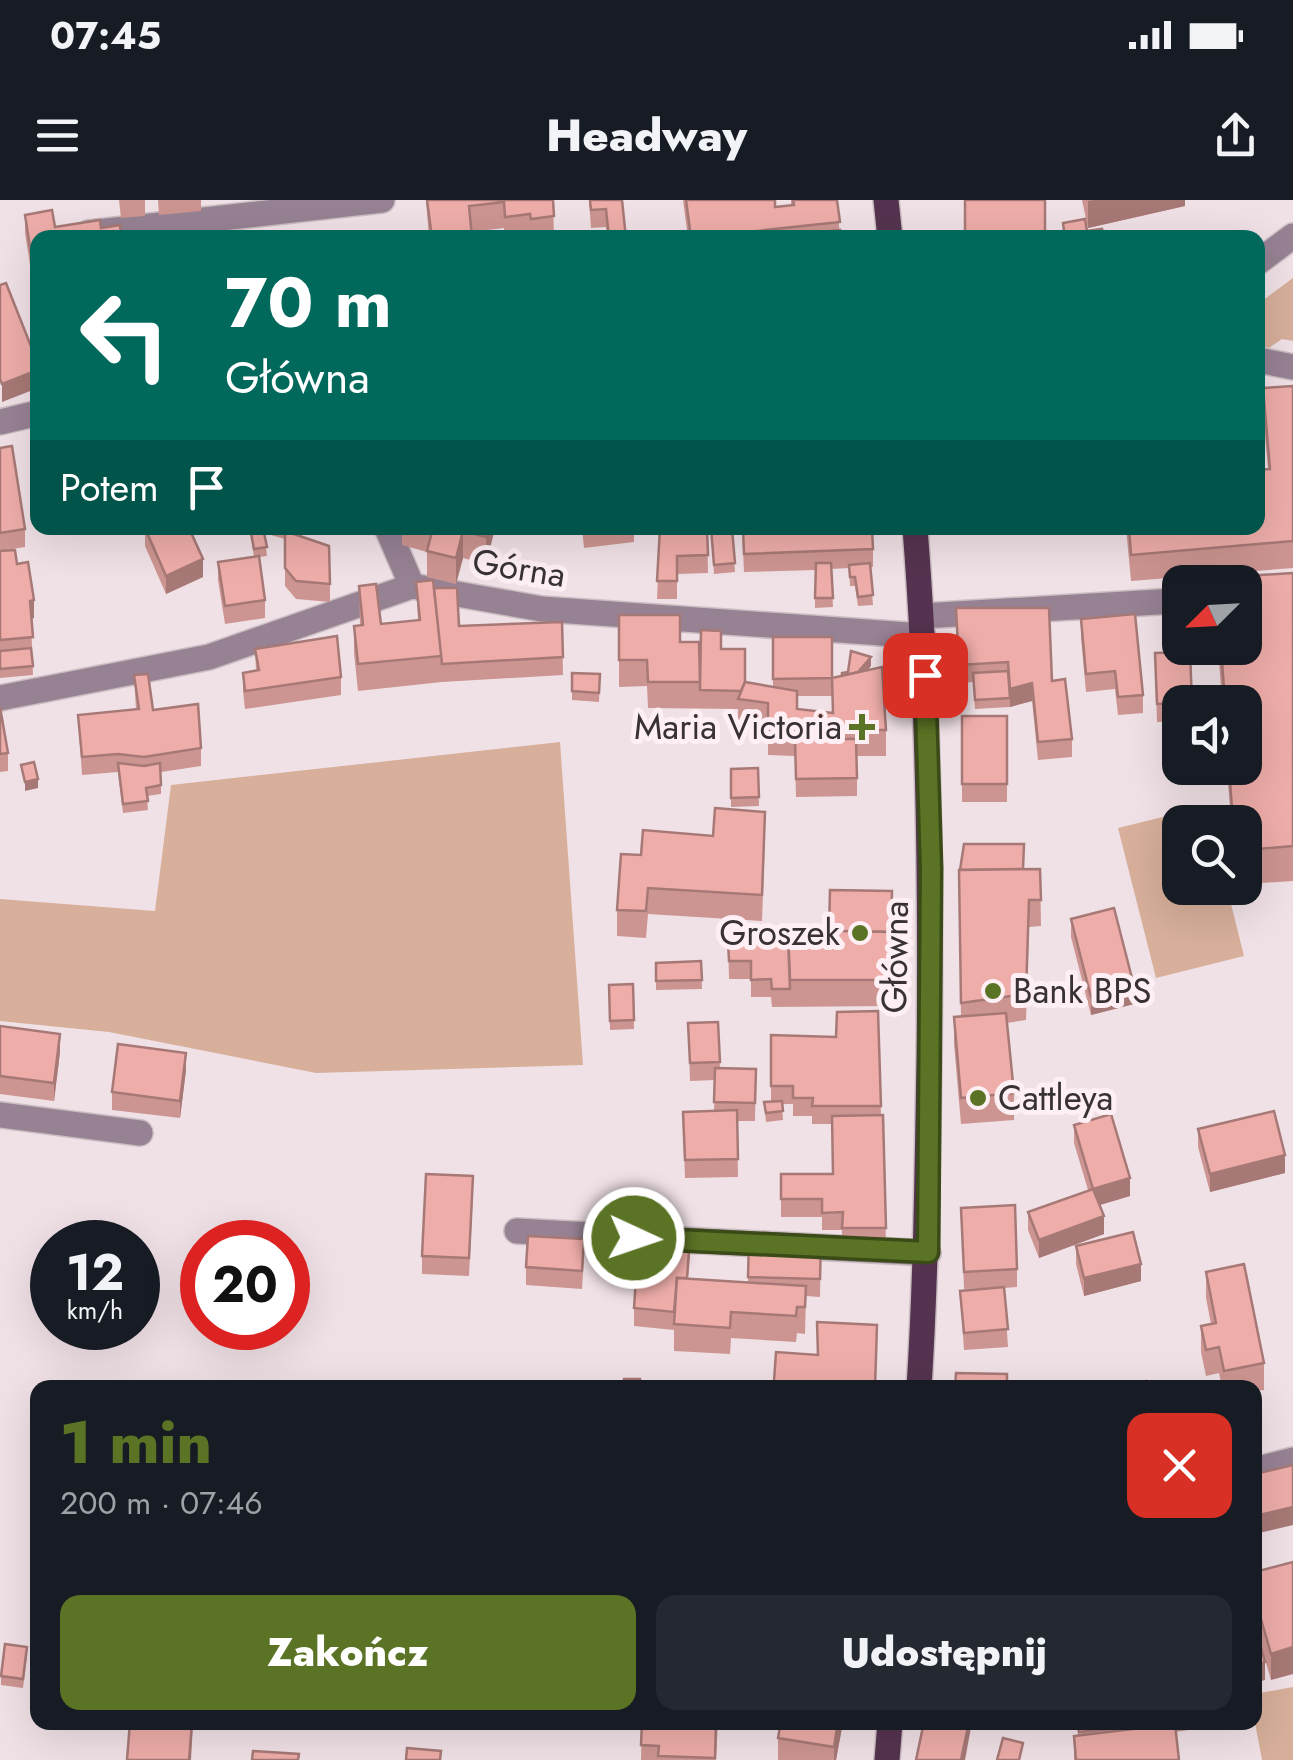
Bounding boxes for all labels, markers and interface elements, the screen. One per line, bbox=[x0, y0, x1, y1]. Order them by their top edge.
text: 07:45 bbox=[50, 8, 161, 63]
text: Headway bbox=[546, 103, 747, 168]
icon: menu bbox=[30, 108, 85, 163]
icon: share bbox=[1208, 108, 1263, 163]
text: 70 m bbox=[225, 252, 392, 353]
icon: left bbox=[60, 270, 190, 400]
text: Główna bbox=[225, 345, 370, 410]
text: Potem bbox=[60, 460, 159, 515]
icon: arrive bbox=[179, 460, 234, 515]
street label: Górna bbox=[469, 536, 569, 600]
north arrow bbox=[1162, 565, 1262, 665]
map controls bbox=[1162, 565, 1262, 905]
pin bbox=[883, 633, 968, 718]
icon: arrive bbox=[898, 648, 953, 703]
button: sound bbox=[1162, 685, 1262, 785]
place label: Maria Victoria bbox=[634, 702, 842, 752]
marker: Maria Victoria bbox=[851, 716, 873, 738]
button: search bbox=[1162, 805, 1262, 905]
street label: Główna bbox=[869, 900, 921, 1014]
place label: Groszek bbox=[719, 908, 841, 958]
marker: Groszek bbox=[849, 922, 871, 944]
place label: Bank BPS bbox=[1013, 966, 1152, 1016]
marker: Bank BPS bbox=[982, 980, 1004, 1002]
place label: Cattleya bbox=[998, 1073, 1113, 1123]
marker: Cattleya bbox=[967, 1087, 989, 1109]
position arrow bbox=[582, 1186, 686, 1290]
speed limit sign: 20 bbox=[180, 1220, 310, 1350]
text: 12 bbox=[66, 1236, 124, 1309]
text: km/h bbox=[67, 1292, 123, 1328]
text: 1 min bbox=[60, 1399, 212, 1486]
button: close bbox=[1127, 1413, 1232, 1518]
text: 200 m · 07:46 bbox=[60, 1480, 263, 1526]
button: Zakończ bbox=[60, 1595, 636, 1710]
button: Udostępnij bbox=[656, 1595, 1232, 1710]

